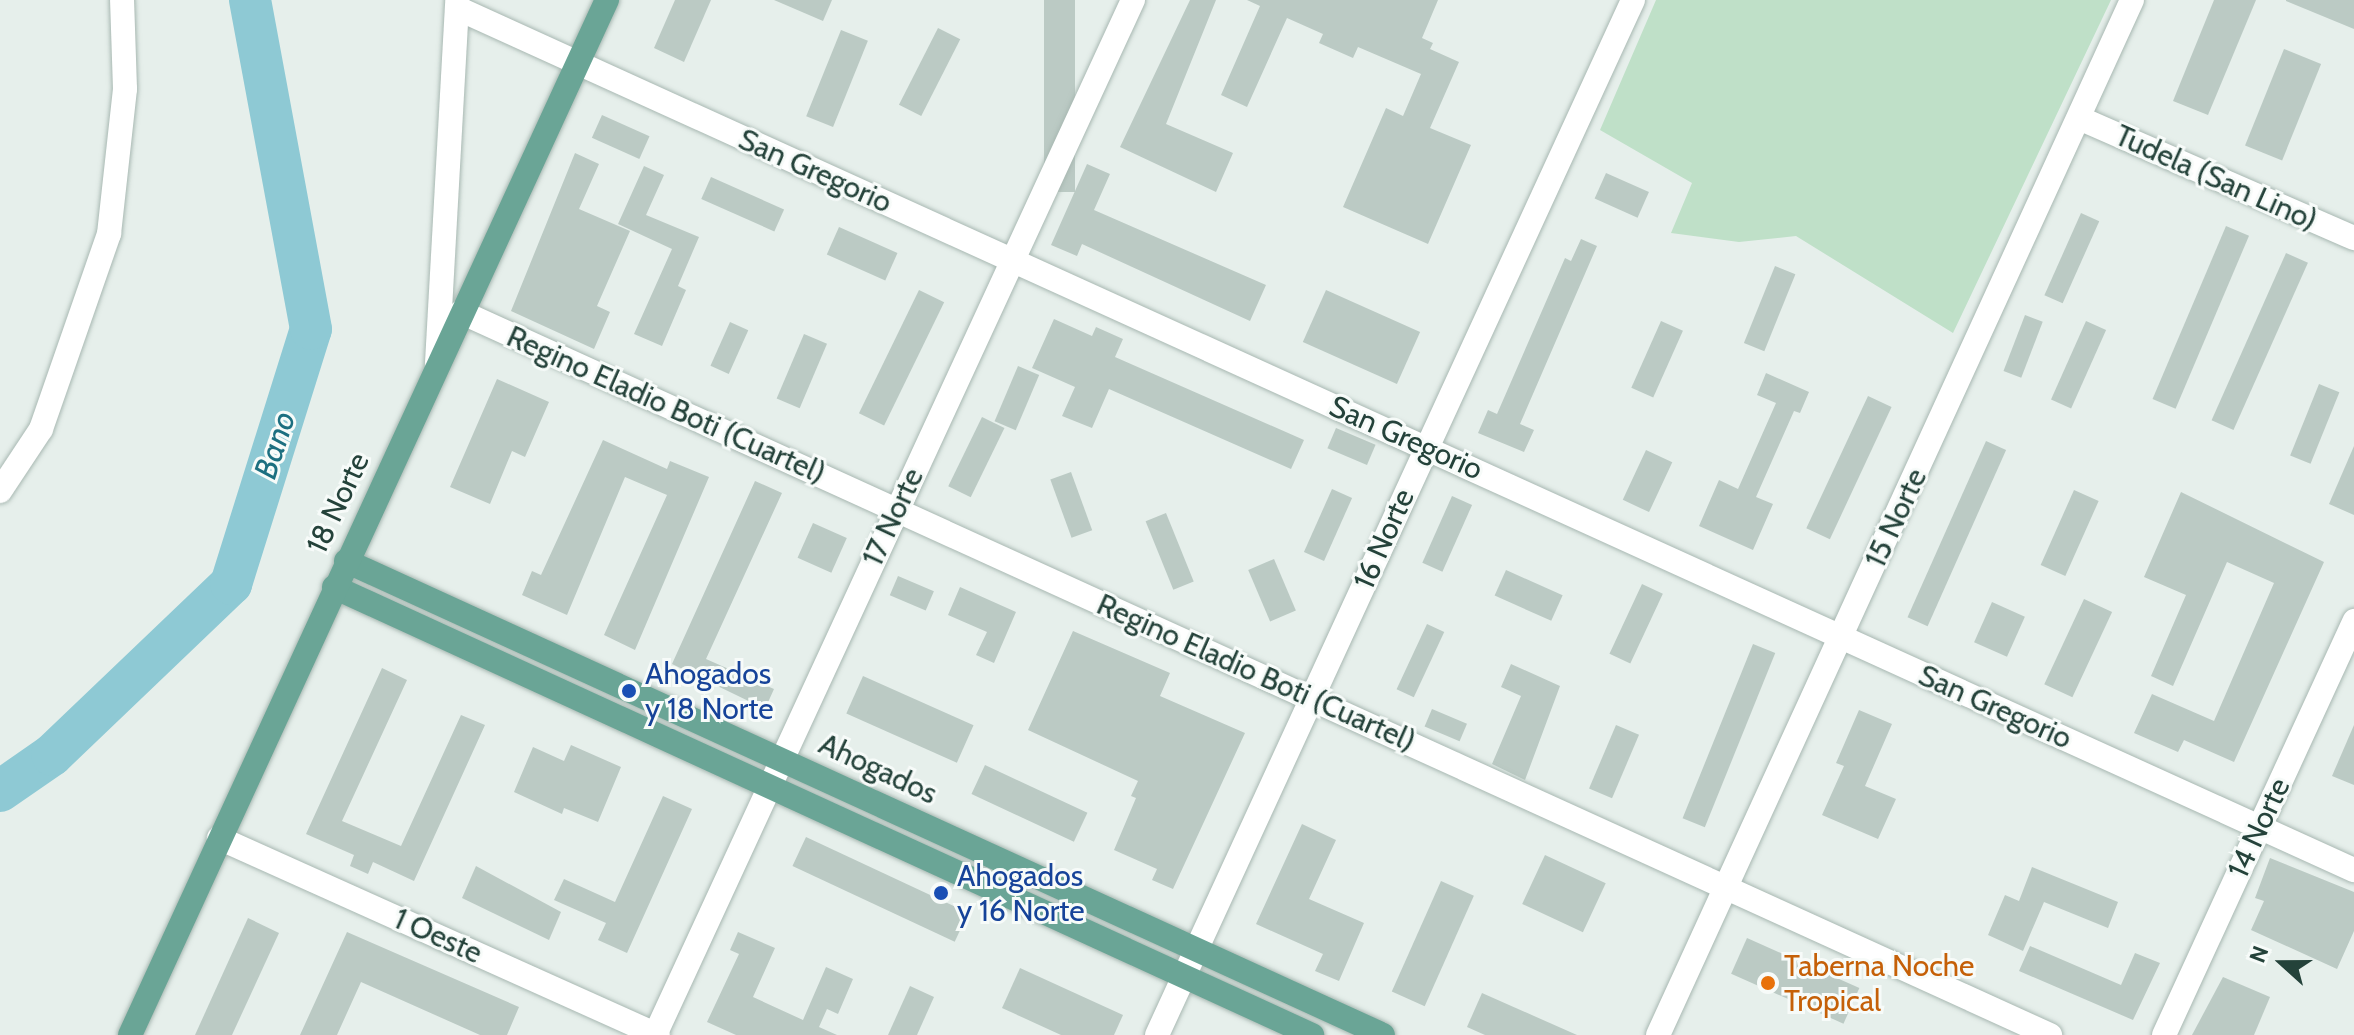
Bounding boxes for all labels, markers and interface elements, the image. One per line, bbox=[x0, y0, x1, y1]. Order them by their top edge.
street label: Tudela (San Lino) bbox=[2110, 117, 2322, 239]
street label: San Gregorio bbox=[733, 121, 897, 221]
street label: Regino Eladio Boti (Cuartel) bbox=[501, 318, 831, 492]
street label: San Gregorio bbox=[1324, 388, 1488, 488]
water label: Bano bbox=[246, 407, 304, 483]
street label: 18 Norte bbox=[299, 447, 377, 559]
street label: 17 Norte bbox=[855, 462, 931, 572]
street label: 15 Norte bbox=[1858, 463, 1934, 573]
street label: 16 Norte bbox=[1346, 483, 1422, 595]
street label: Regino Eladio Boti (Cuartel) bbox=[1091, 586, 1421, 760]
place label: Ahogados y 18 Norte bbox=[645, 656, 774, 726]
street label: San Gregorio bbox=[1913, 657, 2077, 757]
marker: Ahogados y 18 Norte bbox=[620, 682, 638, 700]
street label: Ahogados bbox=[813, 726, 943, 812]
street label: 14 Norte bbox=[2220, 772, 2298, 884]
place label: Ahogados y 16 Norte bbox=[957, 858, 1084, 928]
marker: Ahogados y 16 Norte bbox=[932, 884, 950, 902]
street label: 1 Oeste bbox=[388, 901, 488, 971]
north arrow bbox=[2242, 923, 2322, 1003]
text: N bbox=[2244, 942, 2275, 966]
place label: Taberna Noche Tropical bbox=[1784, 948, 1974, 1018]
marker: Taberna Noche Tropical bbox=[1759, 974, 1777, 992]

